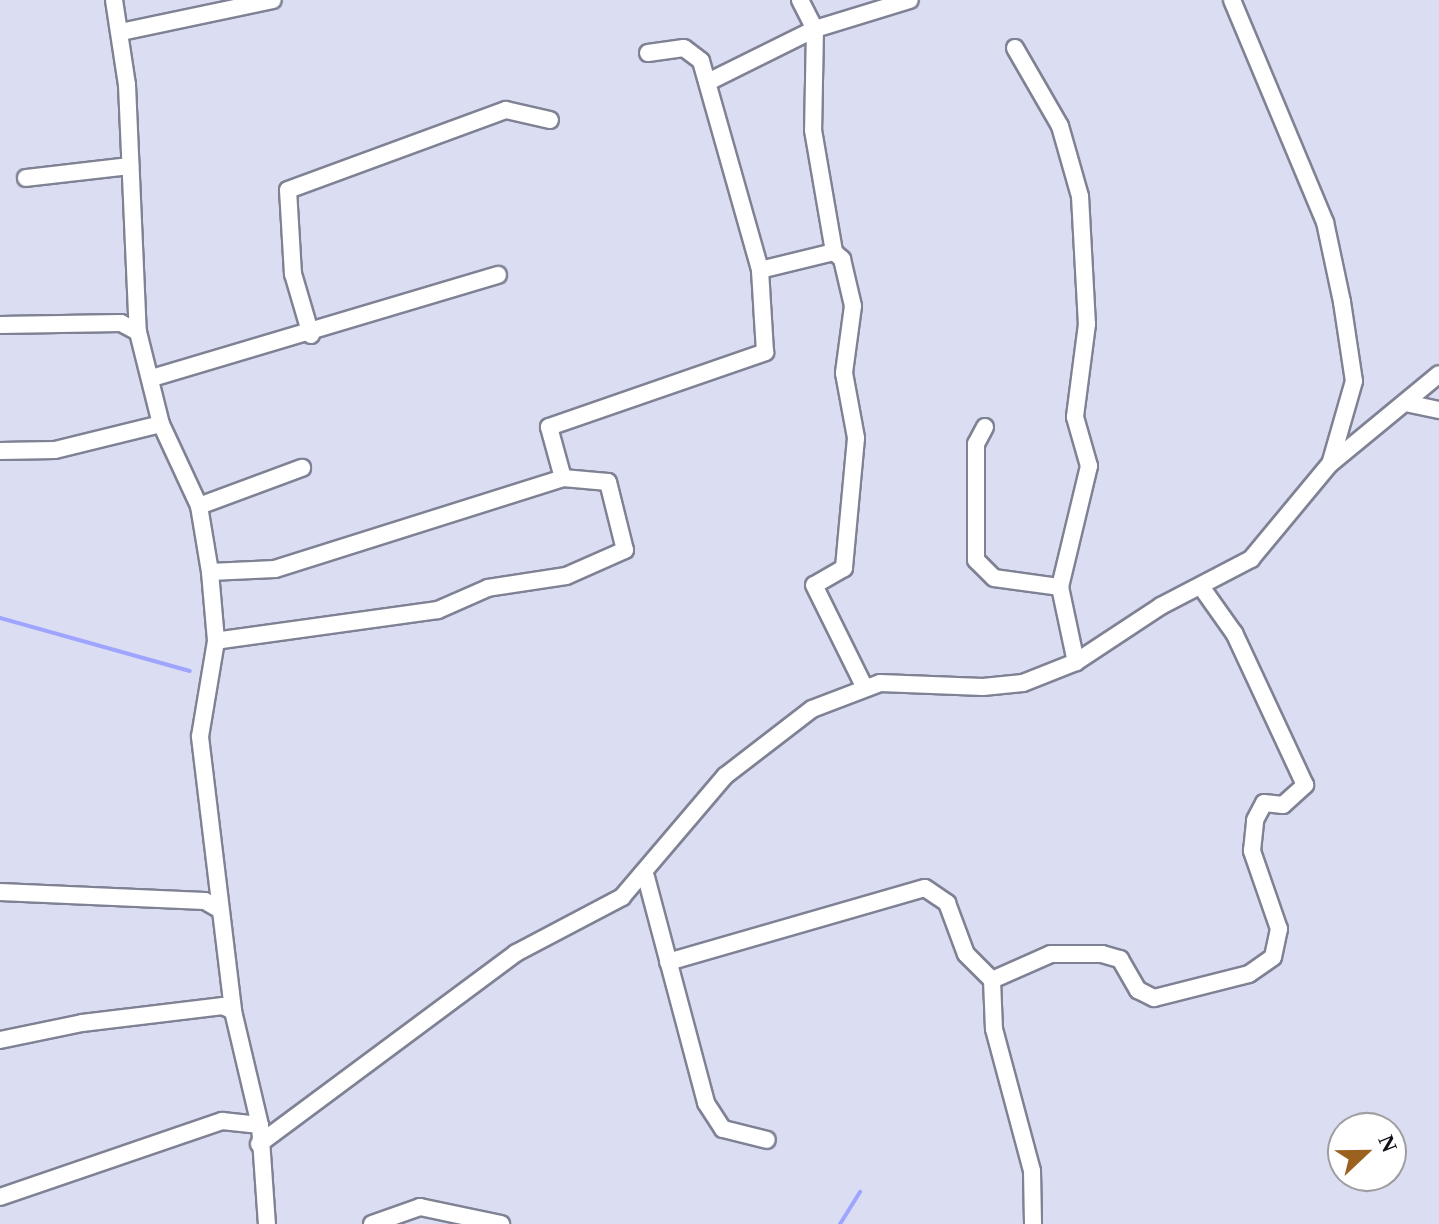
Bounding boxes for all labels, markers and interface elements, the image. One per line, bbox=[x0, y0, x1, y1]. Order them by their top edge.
north arrow bbox=[1327, 1112, 1407, 1192]
text: N bbox=[1373, 1132, 1402, 1156]

